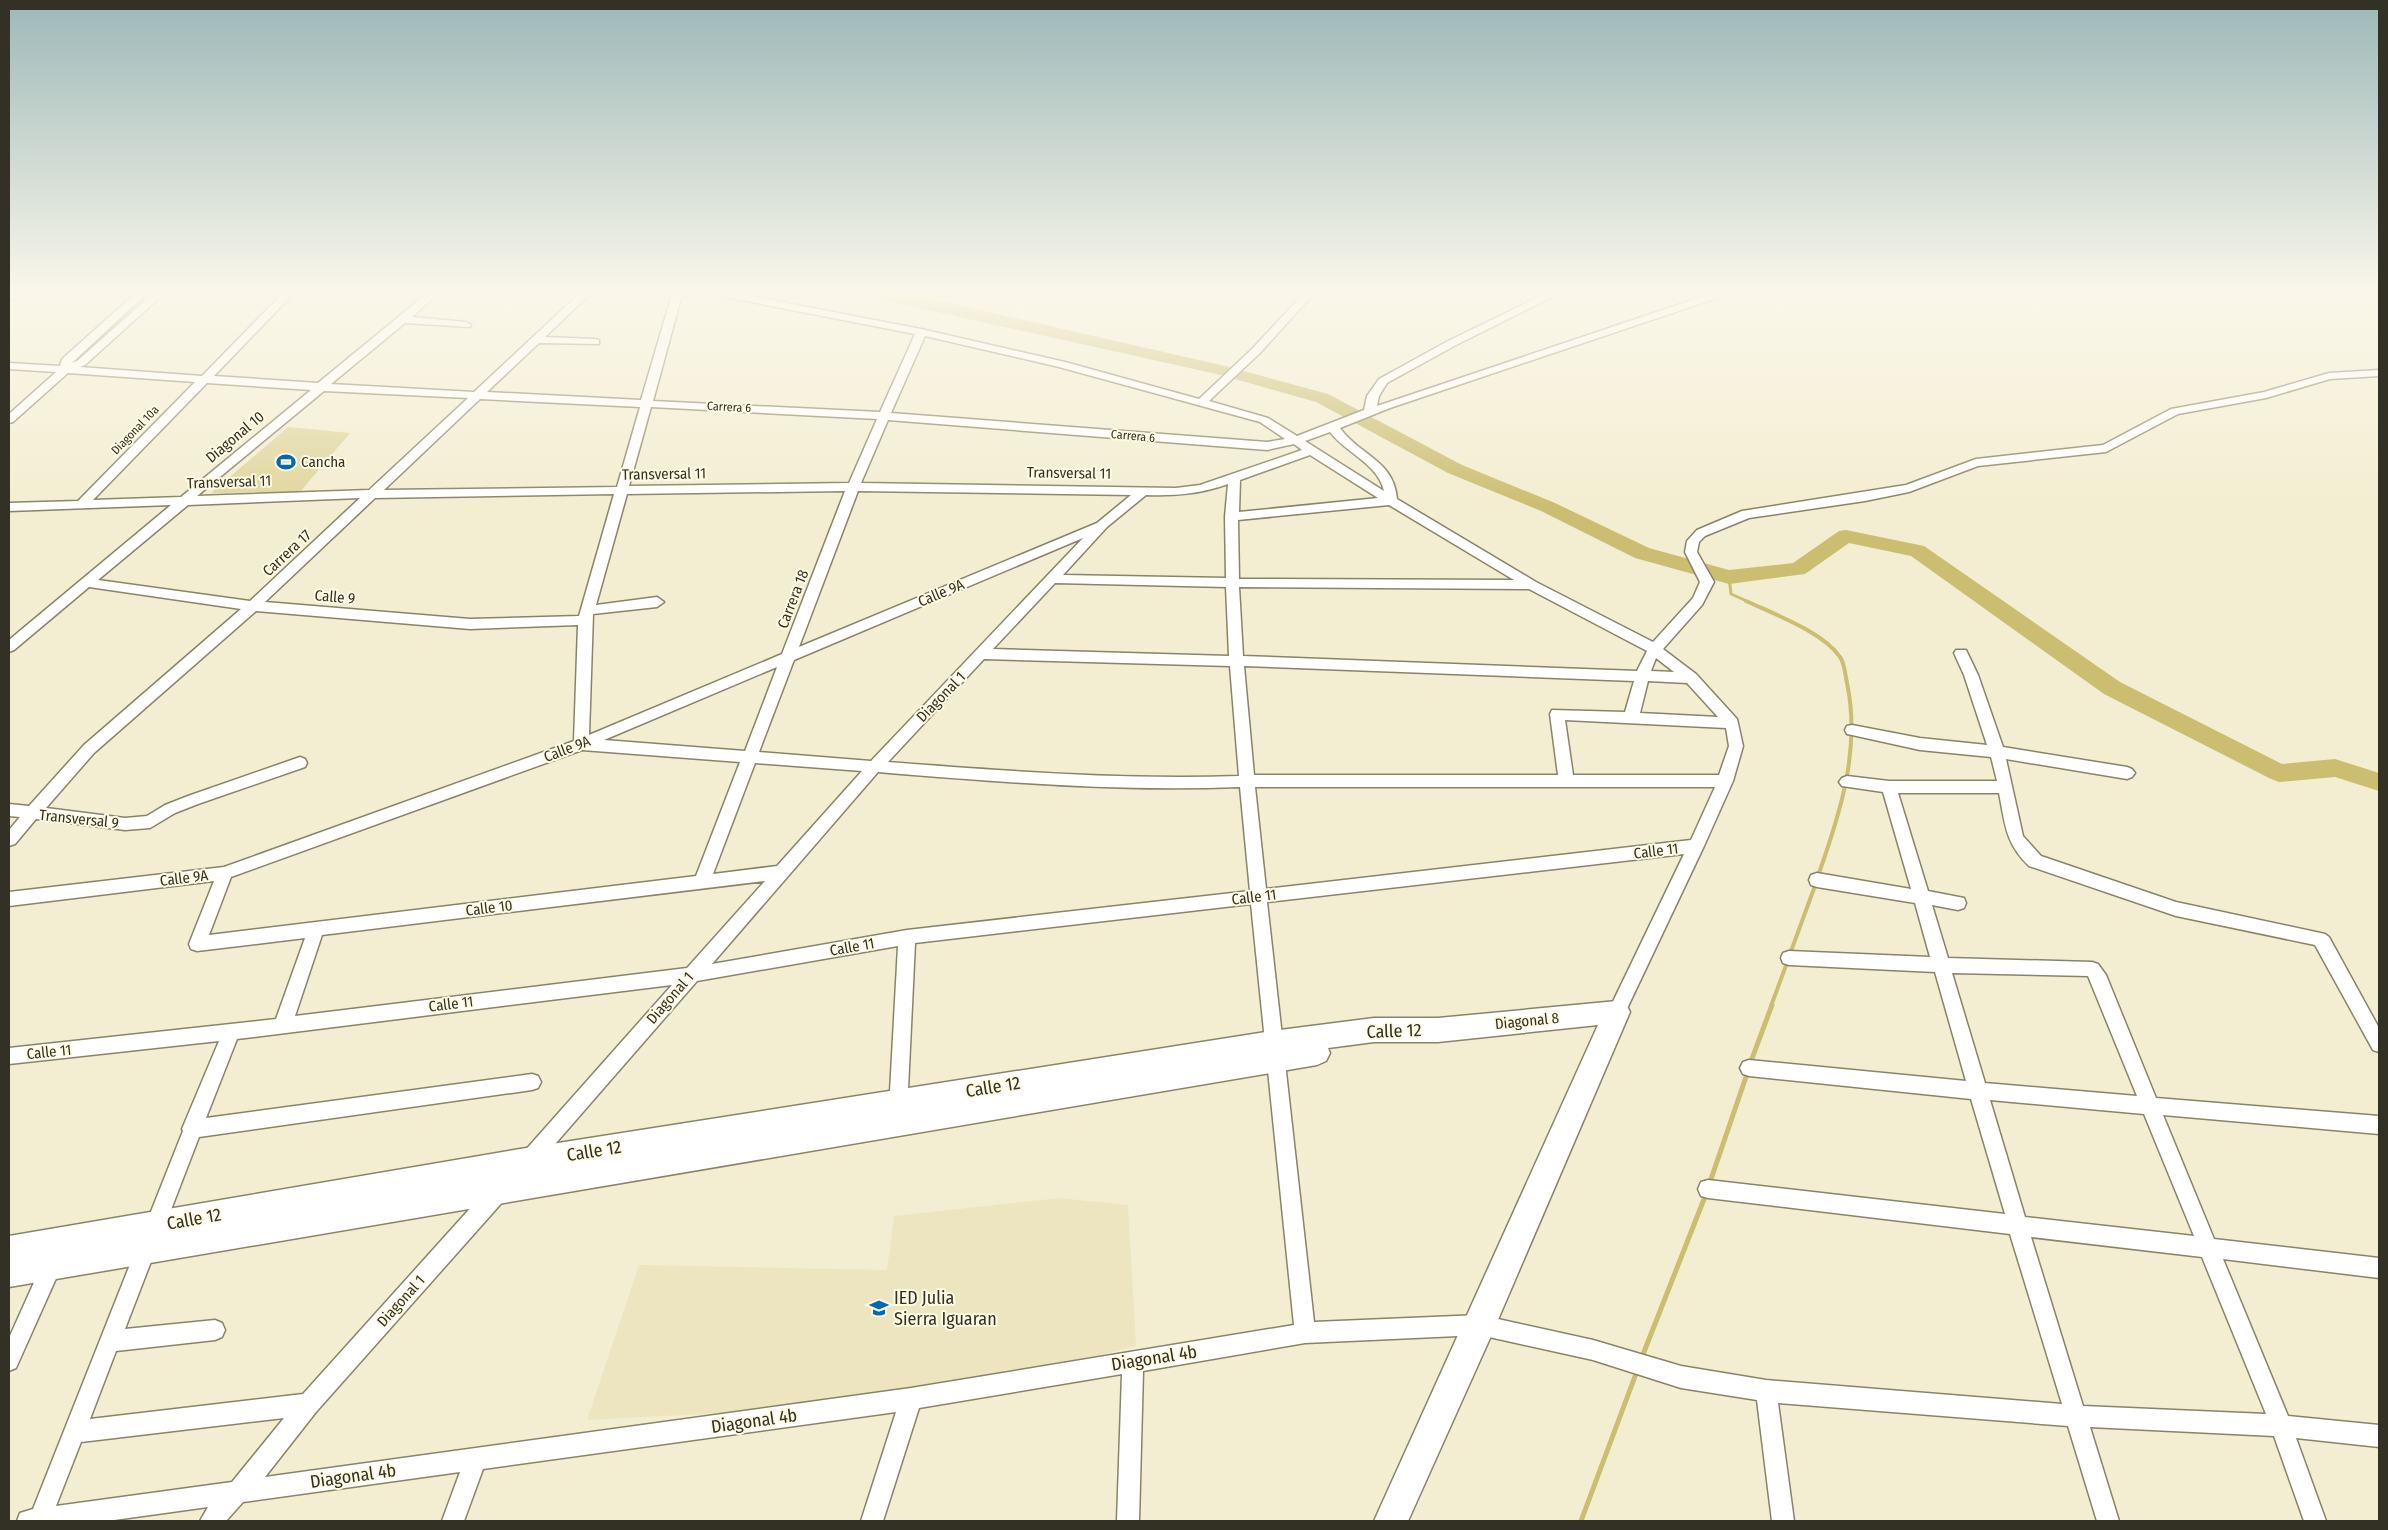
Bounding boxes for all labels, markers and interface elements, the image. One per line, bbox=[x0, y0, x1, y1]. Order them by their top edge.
street label: Carrera 6 bbox=[707, 399, 752, 415]
street label: Diagonal 10a bbox=[108, 403, 162, 457]
street label: Diagonal 10 bbox=[202, 407, 268, 467]
street label: Carrera 6 bbox=[1110, 427, 1156, 445]
sports icon: Cancha bbox=[275, 451, 297, 473]
place label: Cancha bbox=[301, 453, 345, 471]
street label: Transversal 11 bbox=[1027, 463, 1111, 483]
street label: Transversal 11 bbox=[622, 464, 706, 484]
street label: Transversal 11 bbox=[187, 472, 271, 492]
street label: Carrera 17 bbox=[259, 526, 315, 580]
street label: Carrera 18 bbox=[774, 567, 812, 631]
street label: Calle 9A bbox=[915, 575, 967, 611]
street label: Calle 9 bbox=[314, 586, 356, 608]
street label: Diagonal 1 bbox=[913, 668, 969, 726]
street label: Calle 9A bbox=[541, 732, 593, 766]
street label: Transversal 9 bbox=[38, 806, 120, 832]
street label: Calle 11 bbox=[1633, 839, 1679, 863]
street label: Calle 9A bbox=[159, 866, 209, 890]
street label: Calle 11 bbox=[1231, 885, 1277, 909]
street label: Calle 10 bbox=[465, 896, 513, 920]
street label: Calle 11 bbox=[828, 934, 876, 960]
street label: Diagonal 1 bbox=[643, 968, 697, 1028]
street label: Calle 11 bbox=[428, 992, 474, 1016]
street label: Diagonal 8 bbox=[1494, 1009, 1560, 1033]
street label: Calle 12 bbox=[1366, 1019, 1422, 1043]
street label: Calle 11 bbox=[26, 1041, 72, 1063]
street label: Calle 12 bbox=[964, 1072, 1022, 1102]
street label: Calle 12 bbox=[565, 1136, 623, 1166]
street label: Calle 12 bbox=[165, 1203, 223, 1235]
street label: Diagonal 1 bbox=[373, 1272, 429, 1330]
place label: IED Julia Sierra Iguaran bbox=[894, 1287, 997, 1330]
school or university icon: IED Julia Sierra Iguaran bbox=[868, 1297, 890, 1319]
street label: Diagonal 4b bbox=[1109, 1340, 1199, 1376]
street label: Diagonal 4b bbox=[710, 1404, 798, 1438]
street label: Diagonal 4b bbox=[309, 1459, 397, 1493]

